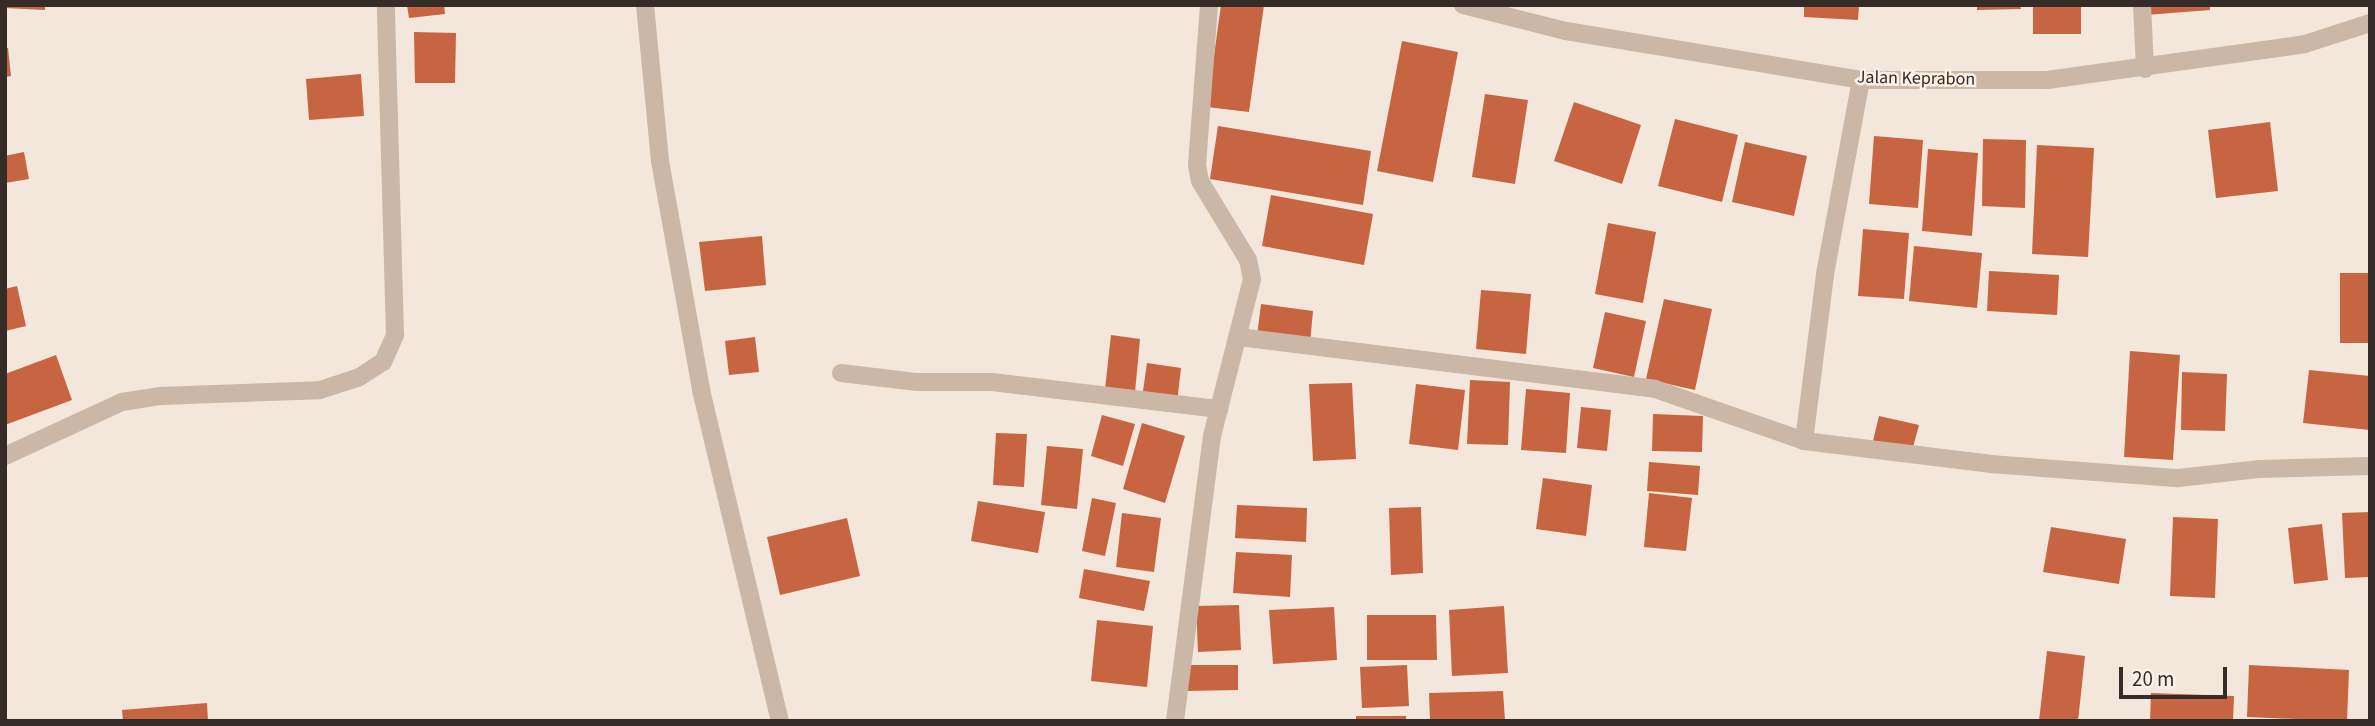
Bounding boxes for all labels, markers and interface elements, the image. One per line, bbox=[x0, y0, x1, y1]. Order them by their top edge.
street label: Jalan Keprabon bbox=[1857, 67, 1975, 91]
scale bar bbox=[2123, 652, 2232, 696]
text: 20 m bbox=[2132, 664, 2174, 694]

